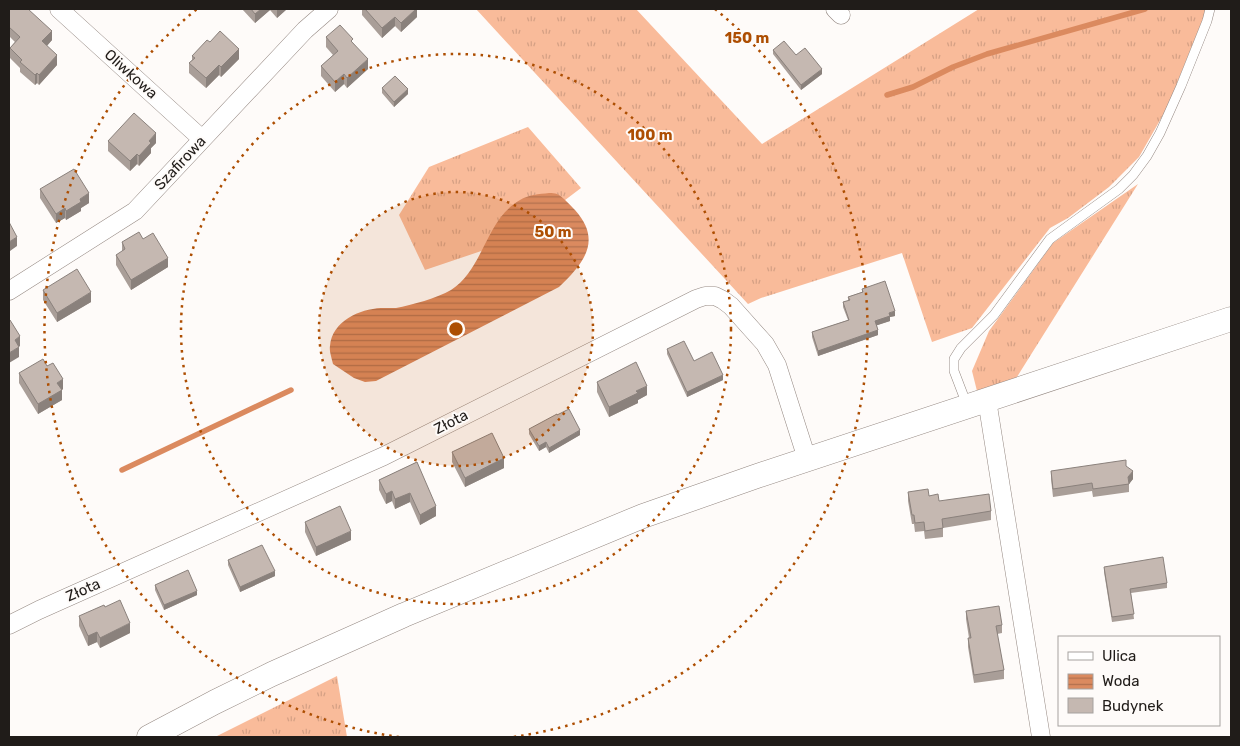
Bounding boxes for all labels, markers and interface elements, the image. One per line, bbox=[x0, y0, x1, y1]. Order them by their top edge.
text: 150 m bbox=[725, 29, 769, 47]
street label: Oliwkowa bbox=[101, 45, 161, 103]
text: 100 m bbox=[628, 126, 672, 144]
street label: Szafirowa bbox=[150, 132, 210, 194]
text: 50 m bbox=[535, 223, 571, 241]
centre of rings bbox=[447, 320, 465, 338]
street label: Złota bbox=[431, 406, 471, 438]
street label: Złota bbox=[63, 574, 103, 606]
legend bbox=[1058, 636, 1220, 726]
text: Ulica bbox=[1102, 647, 1136, 665]
text: Woda bbox=[1102, 672, 1140, 690]
text: Budynek bbox=[1102, 697, 1164, 715]

